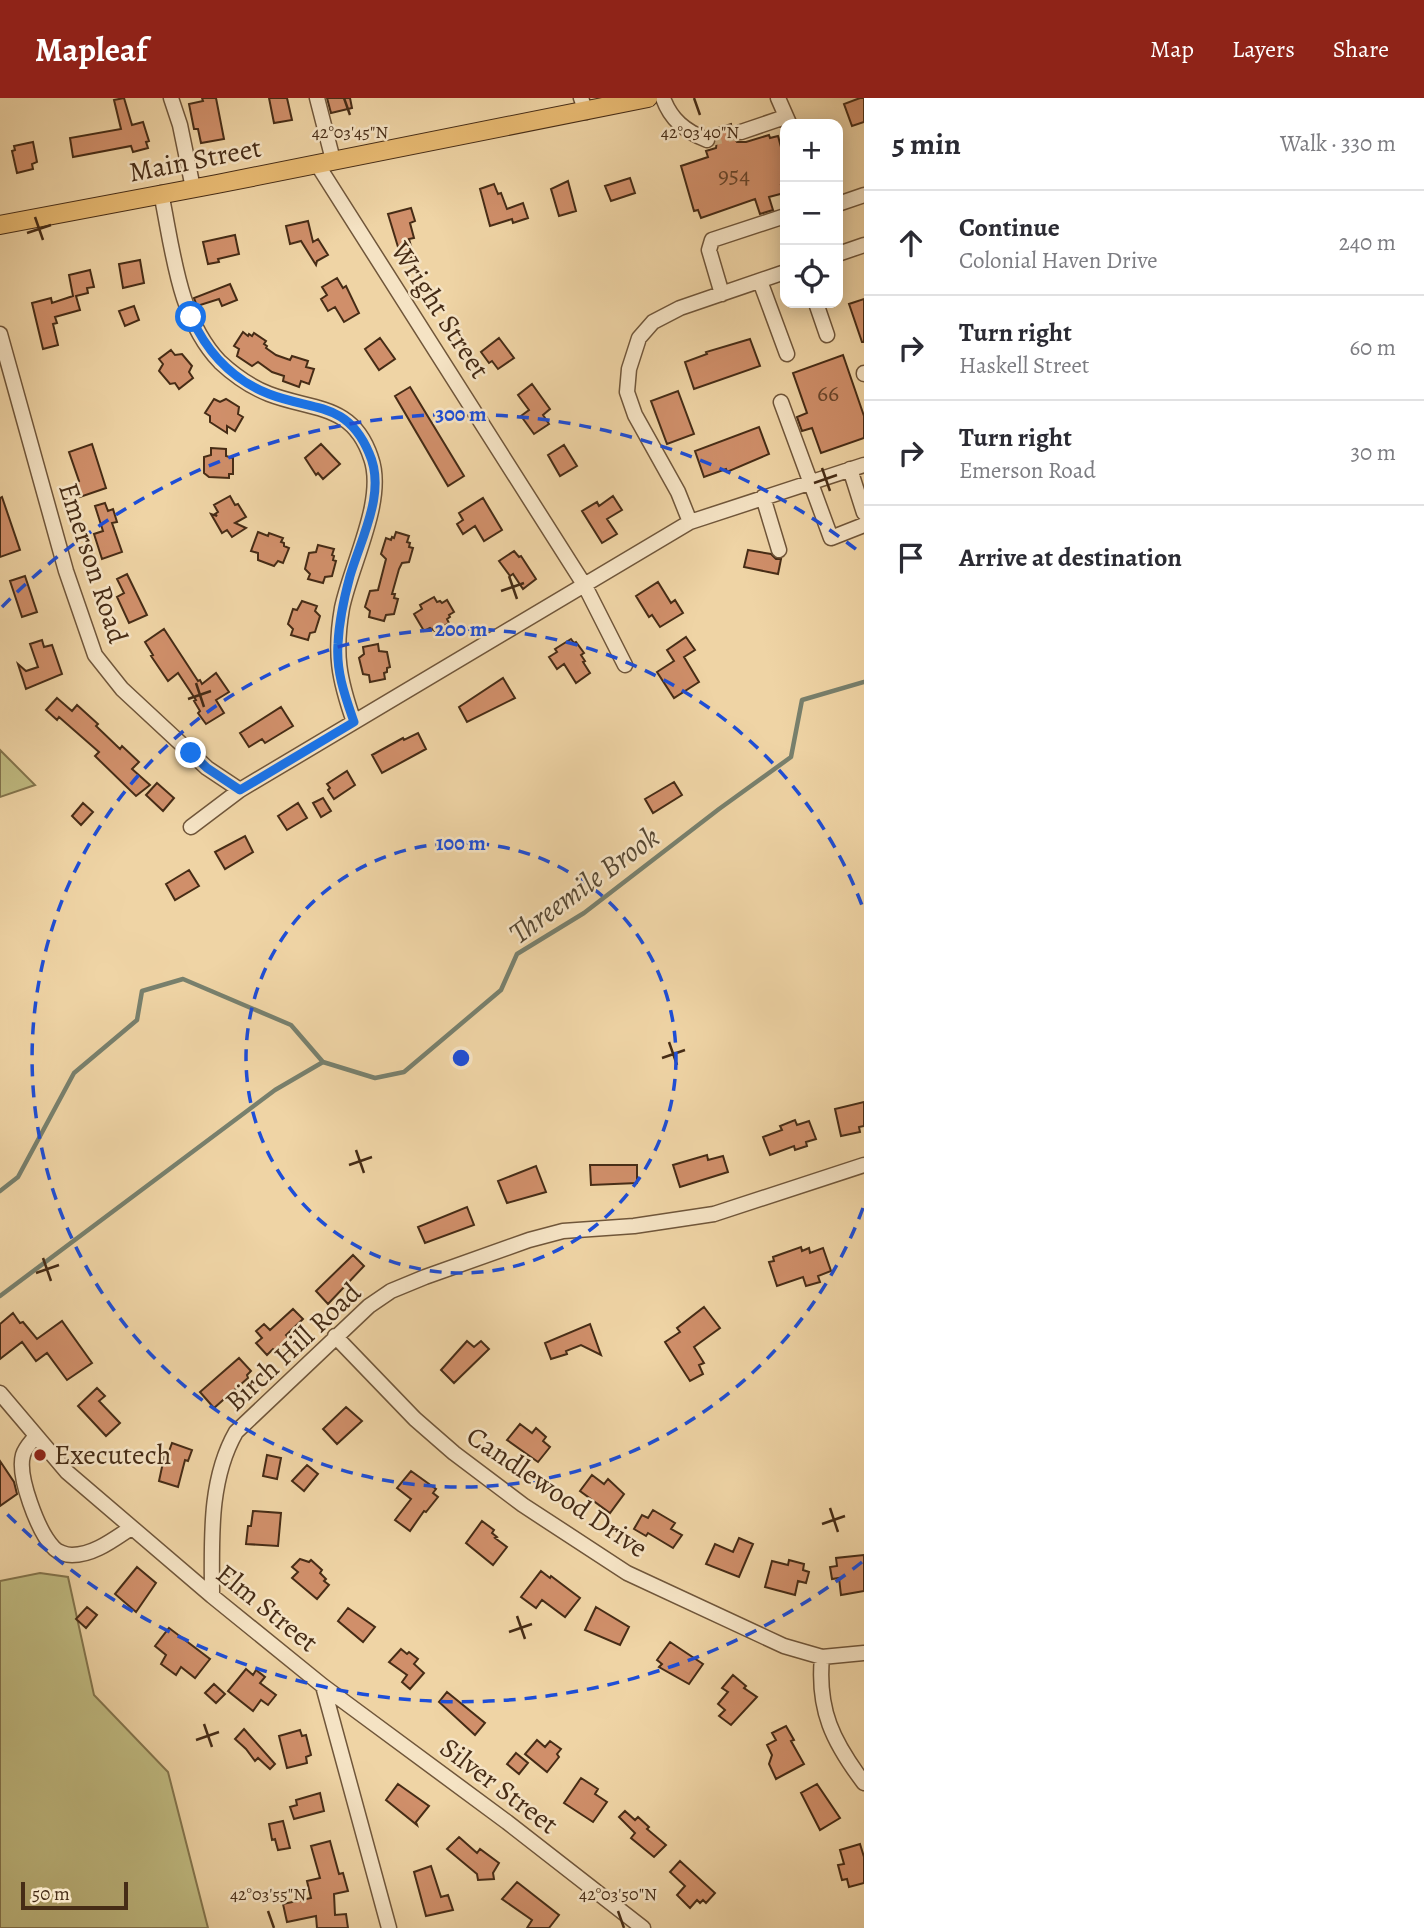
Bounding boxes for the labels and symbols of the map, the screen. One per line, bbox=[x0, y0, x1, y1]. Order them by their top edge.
text: 42°03'45"N bbox=[312, 120, 388, 144]
text: 42°03'40"N bbox=[661, 120, 739, 144]
street label: Main Street bbox=[126, 129, 264, 191]
house number: 954 bbox=[718, 159, 750, 191]
street label: Wright Street bbox=[381, 233, 498, 386]
route start bbox=[175, 301, 206, 332]
house number: 66 bbox=[817, 377, 839, 409]
text: 300 m bbox=[435, 400, 487, 428]
street label: Emerson Road bbox=[49, 478, 137, 649]
text: 200 m bbox=[435, 615, 488, 643]
route end bbox=[175, 737, 206, 768]
water label: Threemile Brook bbox=[501, 817, 667, 953]
text: 100 m bbox=[436, 829, 486, 857]
centre of rings bbox=[449, 1046, 473, 1070]
street label: Birch Hill Road bbox=[217, 1273, 370, 1420]
street label: Candlewood Drive bbox=[459, 1417, 655, 1567]
place label: Executech bbox=[54, 1436, 172, 1474]
marker: Executech bbox=[32, 1447, 48, 1463]
street label: Elm Street bbox=[208, 1555, 326, 1661]
street label: Silver Street bbox=[432, 1729, 566, 1843]
scale bar bbox=[21, 1879, 128, 1911]
text: 42°03'55"N bbox=[230, 1882, 306, 1906]
text: 42°03'50"N bbox=[579, 1882, 657, 1906]

